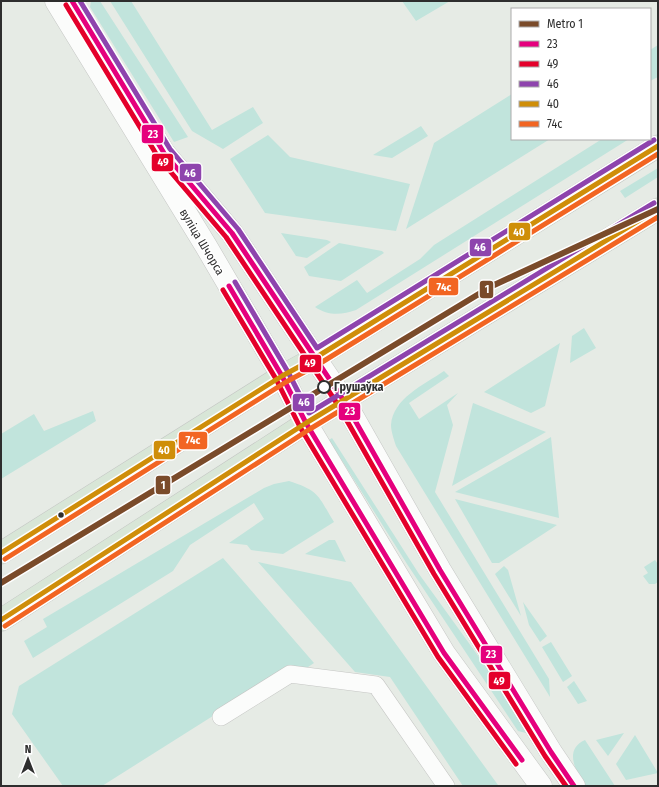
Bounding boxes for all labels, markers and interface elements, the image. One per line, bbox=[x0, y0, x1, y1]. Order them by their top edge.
legend bbox=[511, 8, 651, 140]
text: Metro 1 bbox=[547, 17, 583, 31]
text: 23 bbox=[547, 37, 558, 51]
text: 49 bbox=[547, 57, 559, 71]
text: 46 bbox=[547, 77, 559, 91]
text: 40 bbox=[547, 97, 559, 111]
text: 74с bbox=[547, 117, 562, 131]
line badge: 23 bbox=[141, 124, 164, 144]
text: 23 bbox=[147, 128, 158, 141]
line badge: 49 bbox=[151, 153, 174, 172]
text: 49 bbox=[157, 156, 169, 169]
line badge: 46 bbox=[179, 163, 202, 182]
text: 46 bbox=[184, 167, 196, 180]
street label: вуліца Шчорса bbox=[177, 206, 227, 278]
line badge: 40 bbox=[508, 222, 531, 241]
text: 40 bbox=[513, 226, 525, 239]
line badge: 46 bbox=[469, 238, 492, 257]
text: 46 bbox=[474, 241, 486, 254]
line badge: 74с bbox=[428, 277, 459, 296]
line badge: 1 bbox=[479, 280, 494, 299]
text: 74с bbox=[437, 281, 452, 294]
text: 1 bbox=[485, 283, 489, 296]
line badge: 49 bbox=[299, 354, 322, 373]
text: 49 bbox=[304, 357, 316, 370]
marker: Грушаўка bbox=[317, 380, 331, 394]
place label: Грушаўка bbox=[334, 380, 383, 394]
line badge: 46 bbox=[292, 393, 315, 412]
text: 46 bbox=[298, 396, 310, 409]
line badge: 23 bbox=[338, 402, 361, 421]
text: 23 bbox=[344, 405, 355, 418]
line badge: 74с bbox=[178, 431, 208, 450]
text: 74с bbox=[186, 434, 201, 447]
line badge: 40 bbox=[153, 440, 176, 460]
text: 40 bbox=[158, 444, 170, 457]
line badge: 1 bbox=[155, 475, 171, 495]
text: 1 bbox=[161, 479, 165, 492]
unlabelled marker bbox=[56, 510, 66, 520]
line badge: 23 bbox=[480, 645, 503, 664]
text: 23 bbox=[485, 648, 496, 661]
line badge: 49 bbox=[488, 671, 511, 690]
text: 49 bbox=[493, 675, 505, 688]
north arrow bbox=[8, 739, 48, 779]
text: N bbox=[25, 743, 31, 756]

